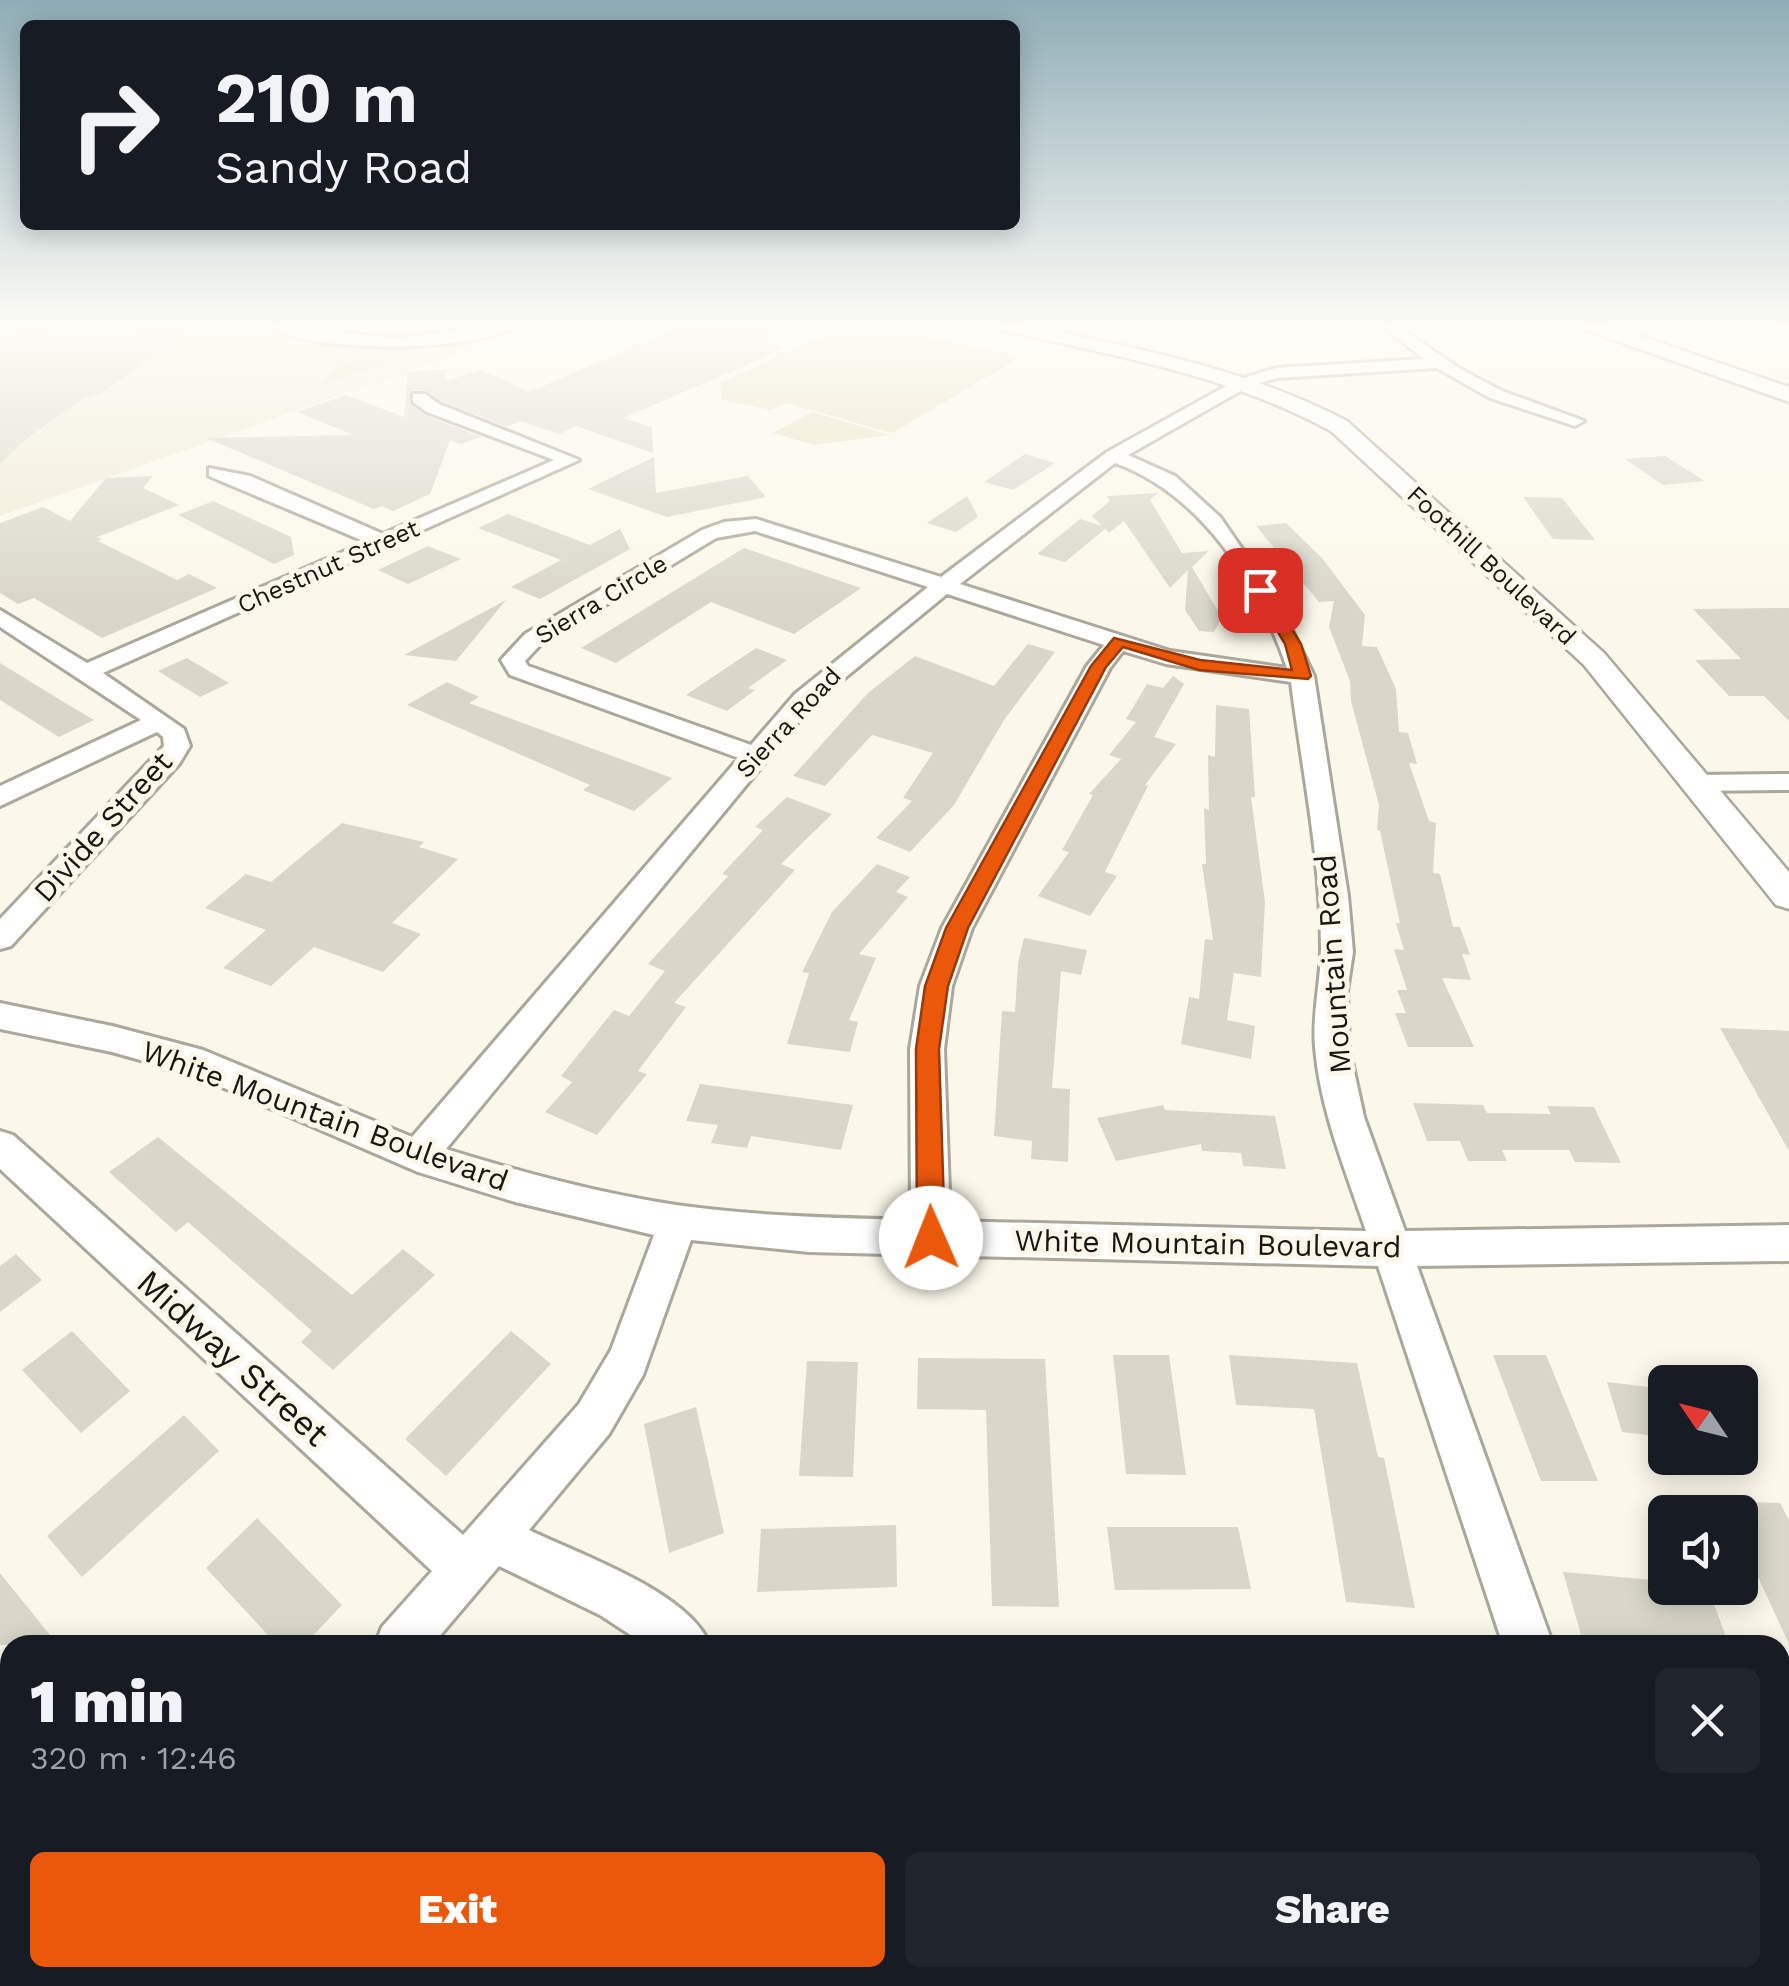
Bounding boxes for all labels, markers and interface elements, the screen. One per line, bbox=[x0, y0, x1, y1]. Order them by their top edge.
text: 210 m bbox=[215, 57, 418, 139]
icon: right bbox=[50, 60, 180, 190]
text: Sandy Road bbox=[215, 141, 472, 194]
street label: Foothill Boulevard bbox=[1401, 480, 1582, 651]
street label: Chestnut Street bbox=[233, 513, 424, 620]
pin bbox=[1218, 548, 1303, 633]
street label: Sierra Circle bbox=[530, 549, 673, 650]
icon: arrive bbox=[1233, 563, 1288, 618]
street label: Sierra Road bbox=[730, 661, 847, 783]
street label: Divide Street bbox=[26, 744, 179, 909]
street label: Mountain Road bbox=[1307, 853, 1358, 1075]
street label: White Mountain Boulevard bbox=[137, 1033, 513, 1198]
position arrow bbox=[879, 1186, 983, 1290]
street label: White Mountain Boulevard bbox=[1014, 1223, 1402, 1264]
street label: Midway Street bbox=[129, 1261, 338, 1455]
north arrow bbox=[1648, 1365, 1758, 1475]
map controls bbox=[1648, 1365, 1758, 1605]
button: sound bbox=[1648, 1495, 1758, 1605]
text: 1 min bbox=[30, 1666, 184, 1737]
button: close bbox=[1655, 1668, 1760, 1773]
text: 320 m · 12:46 bbox=[30, 1739, 237, 1777]
button: Exit bbox=[30, 1852, 885, 1967]
button: Share bbox=[905, 1852, 1760, 1967]

